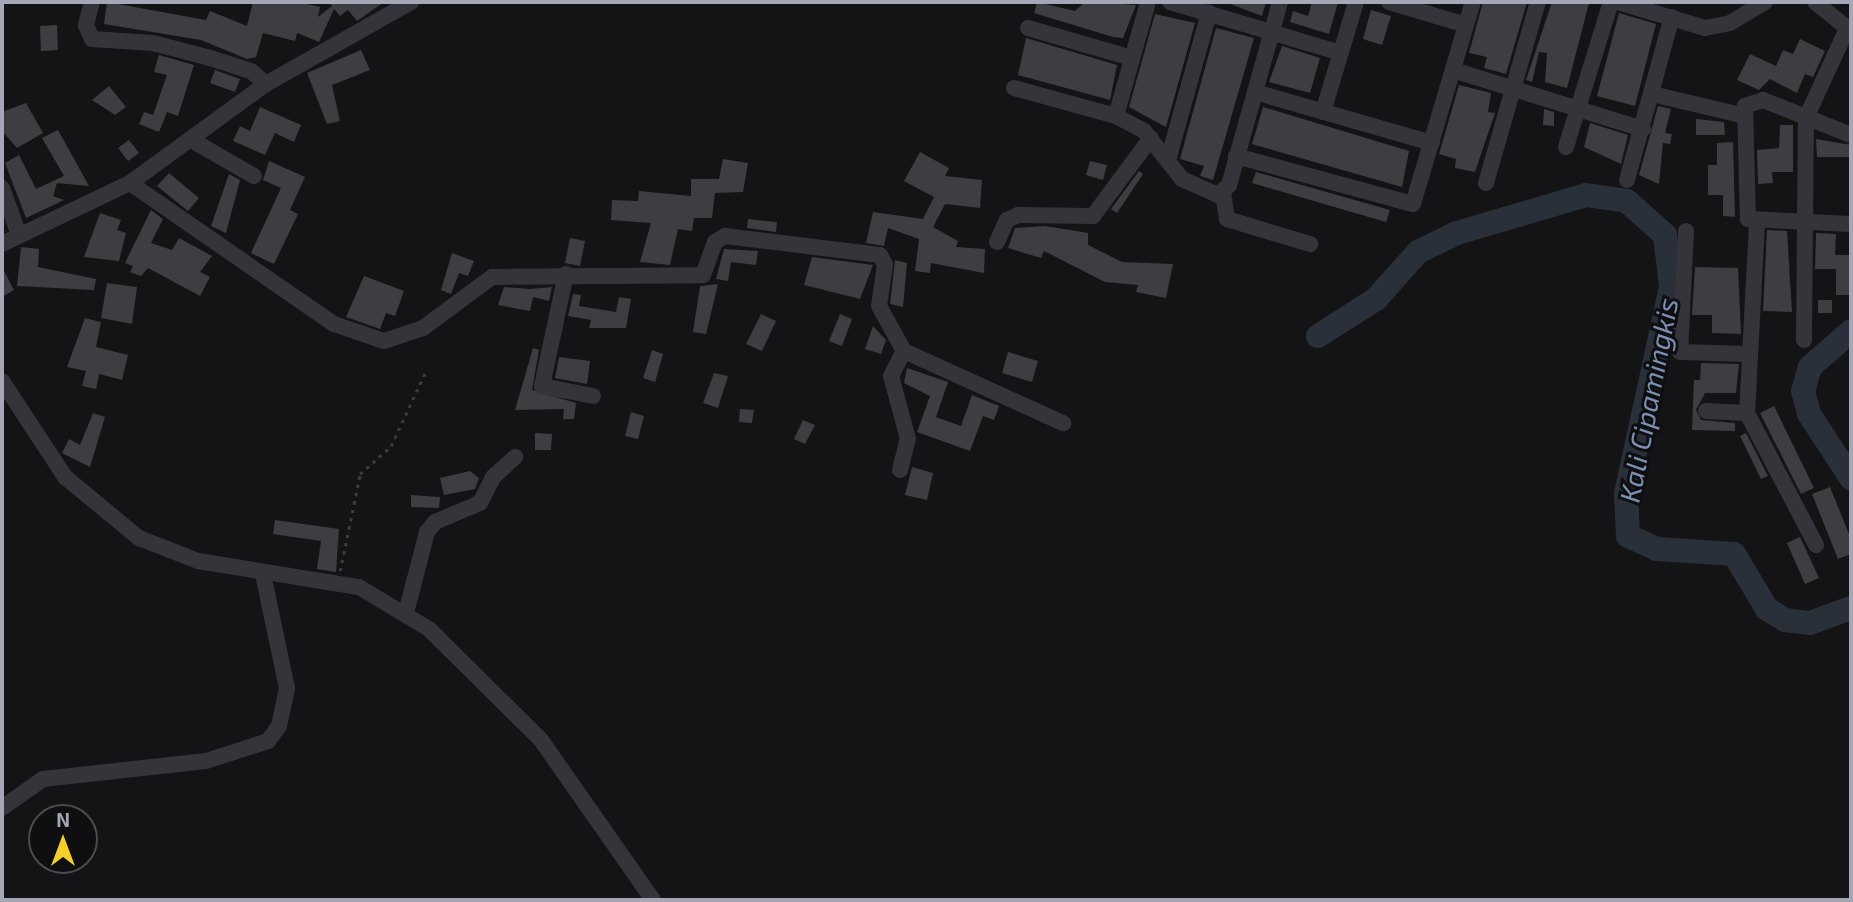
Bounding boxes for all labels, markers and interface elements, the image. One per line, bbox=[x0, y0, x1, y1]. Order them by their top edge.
water label: Kali Cipamingkis bbox=[1612, 295, 1684, 505]
north arrow bbox=[28, 804, 98, 874]
text: N bbox=[56, 808, 70, 831]

